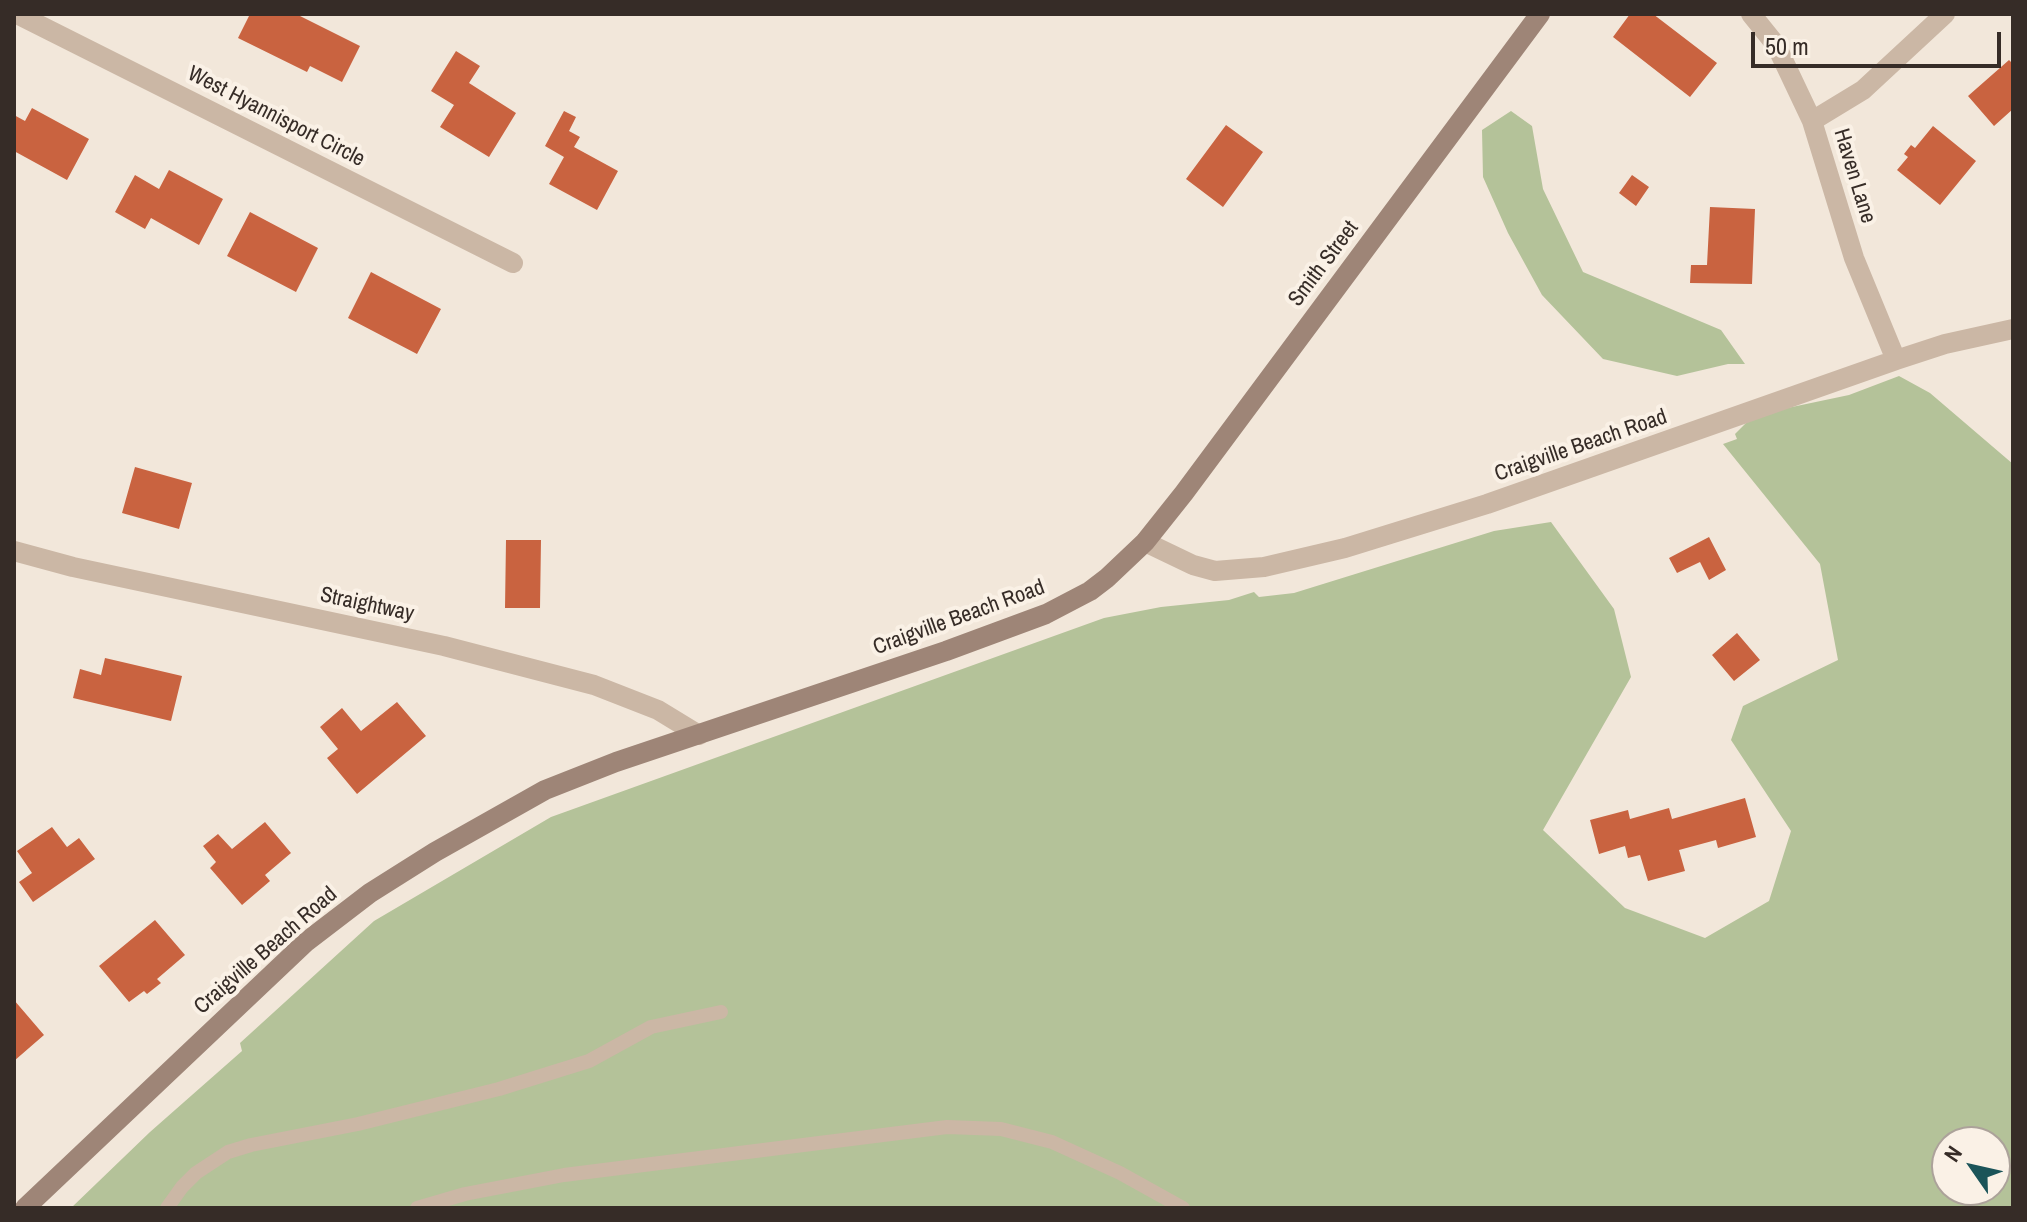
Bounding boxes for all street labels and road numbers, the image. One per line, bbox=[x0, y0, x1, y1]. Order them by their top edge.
street label: West Hyannisport Circle bbox=[183, 61, 369, 173]
street label: Haven Lane bbox=[1827, 126, 1881, 226]
street label: Smith Street bbox=[1283, 216, 1365, 312]
street label: Craigville Beach Road bbox=[1491, 404, 1671, 488]
street label: Craigville Beach Road bbox=[870, 575, 1048, 661]
street label: Straightway bbox=[318, 582, 416, 628]
street label: Craigville Beach Road bbox=[189, 882, 343, 1020]

